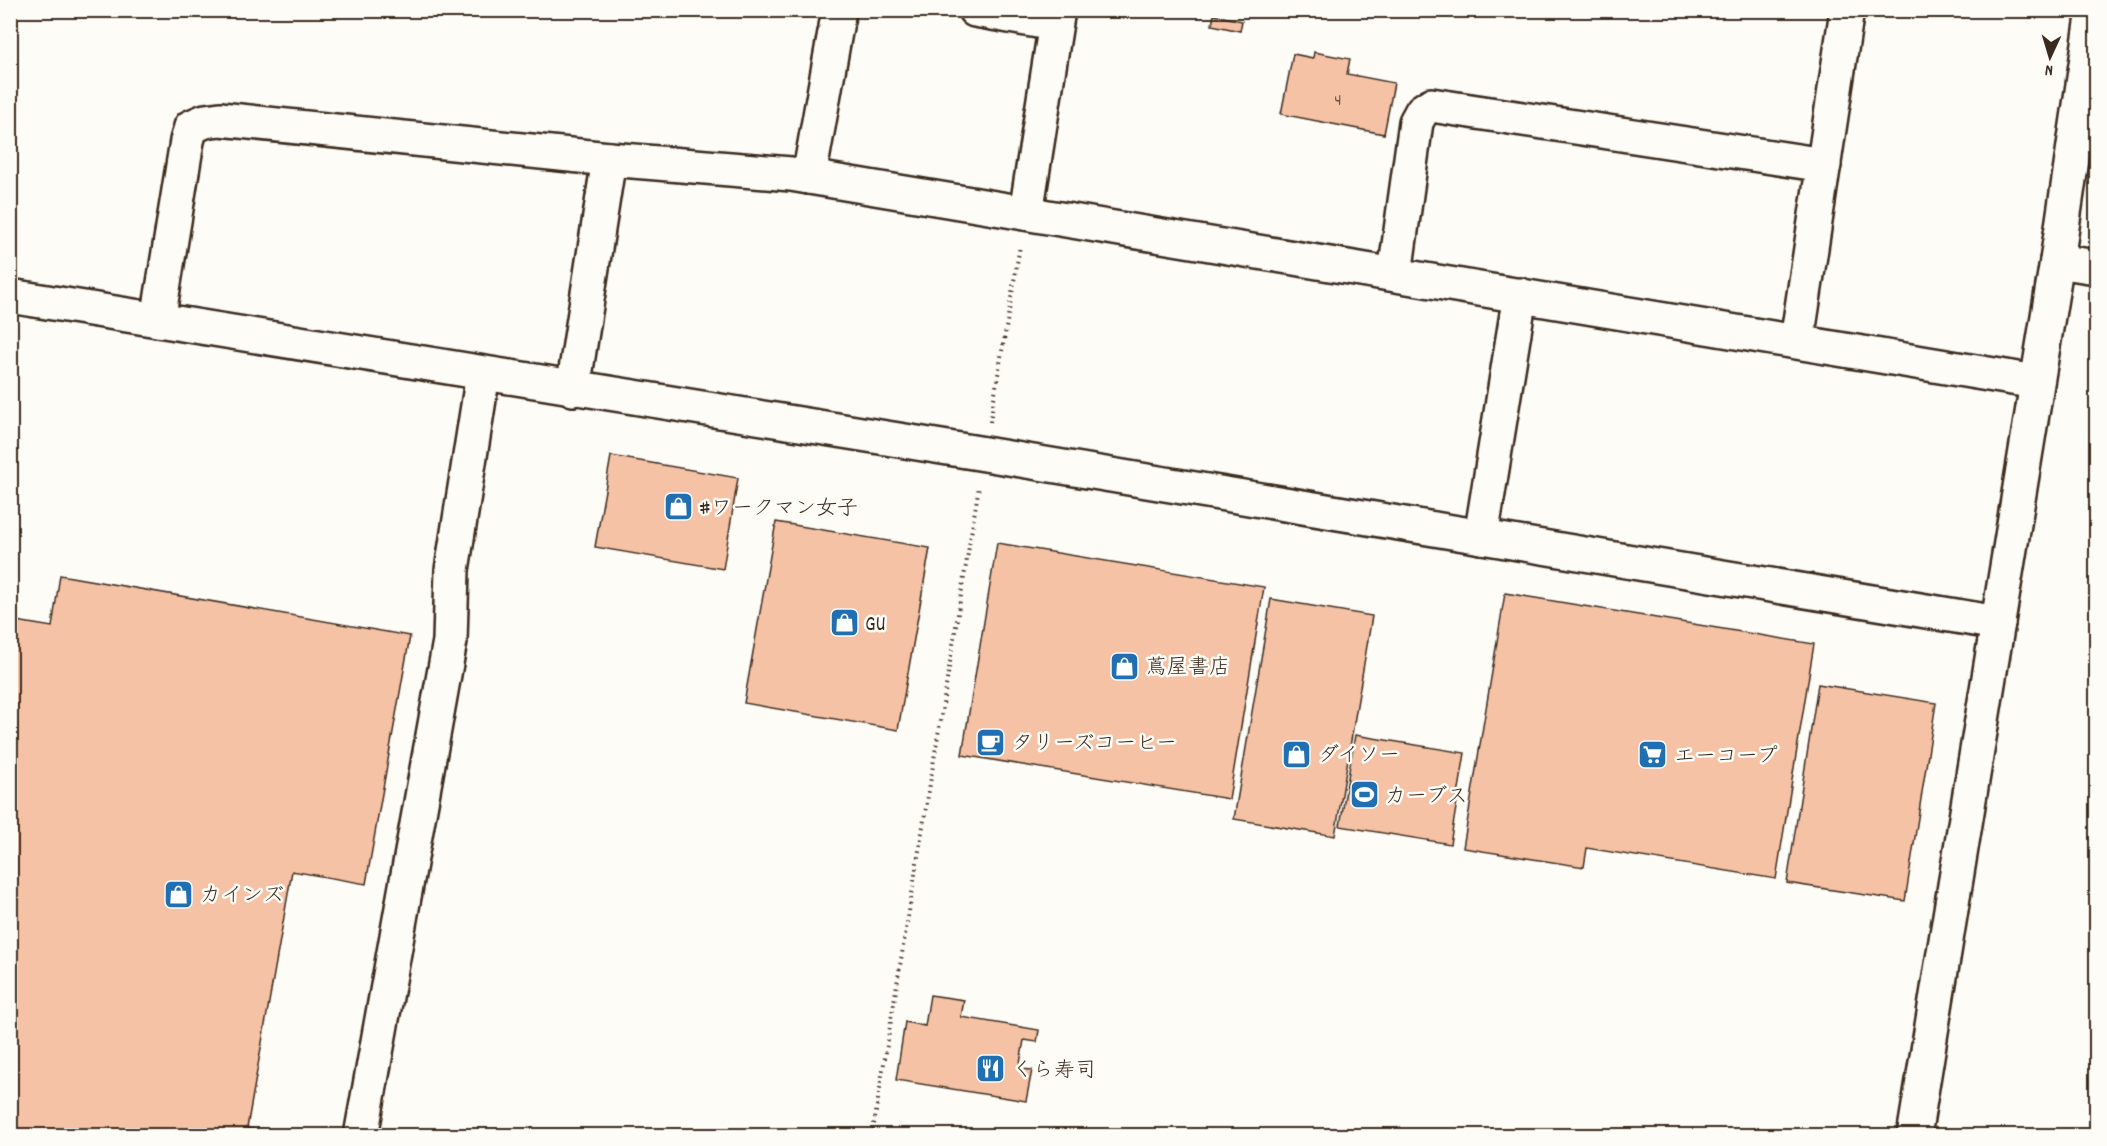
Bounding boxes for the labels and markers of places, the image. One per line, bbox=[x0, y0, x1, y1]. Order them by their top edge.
shop icon: #ワークマン女子 bbox=[662, 491, 694, 523]
place label: #ワークマン女子 bbox=[699, 495, 858, 525]
shop icon: GU bbox=[828, 607, 860, 639]
place label: GU bbox=[865, 611, 886, 641]
shop icon: 蔦屋書店 bbox=[1109, 650, 1141, 682]
place label: 蔦屋書店 bbox=[1146, 654, 1230, 684]
cafe icon: タリーズコーヒー bbox=[975, 726, 1007, 758]
place label: タリーズコーヒー bbox=[1012, 730, 1177, 760]
shop icon: ダイソー bbox=[1281, 738, 1313, 770]
supermarket icon: エーコープ bbox=[1637, 739, 1669, 771]
place label: ダイソー bbox=[1318, 742, 1400, 772]
place label: エーコープ bbox=[1674, 743, 1778, 773]
sports icon: カーブス bbox=[1348, 779, 1380, 811]
place label: カーブス bbox=[1385, 783, 1468, 813]
shop icon: カインズ bbox=[163, 878, 195, 910]
place label: カインズ bbox=[200, 882, 284, 912]
restaurant icon: くら寿司 bbox=[975, 1053, 1007, 1085]
place label: くら寿司 bbox=[1012, 1057, 1096, 1087]

